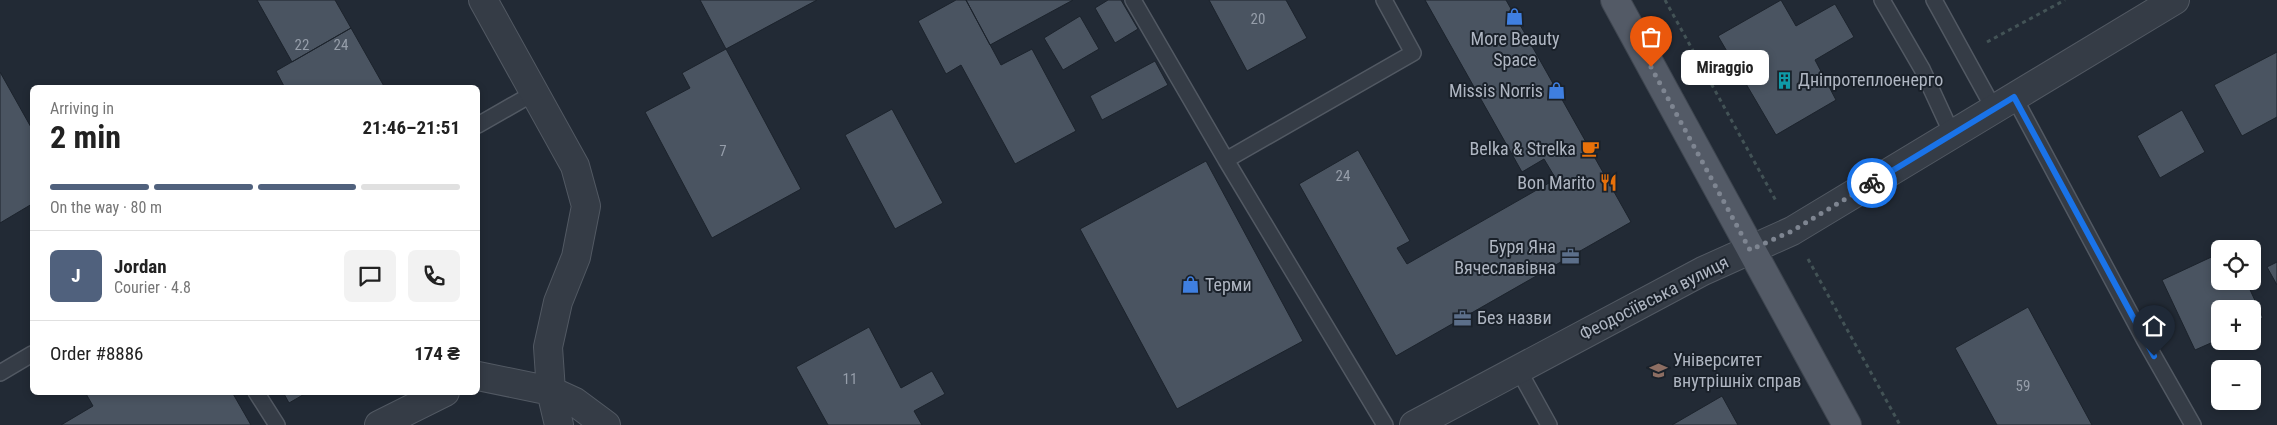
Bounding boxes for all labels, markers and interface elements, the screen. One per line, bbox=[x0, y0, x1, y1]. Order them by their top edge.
shop icon: More Beauty Space bbox=[1505, 6, 1525, 26]
house number: 20 bbox=[1251, 10, 1265, 28]
pin bbox=[1630, 16, 1672, 67]
icon: bag bbox=[1637, 23, 1665, 51]
place label: More Beauty Space bbox=[1471, 28, 1560, 70]
house number: 22 bbox=[295, 36, 309, 54]
house number: 24 bbox=[334, 36, 348, 54]
callout: Miraggio bbox=[1681, 50, 1768, 84]
text: Miraggio bbox=[1697, 58, 1753, 77]
place label: Дніпротеплоенерго bbox=[1798, 69, 1943, 90]
building icon: Дніпротеплоенерго bbox=[1774, 70, 1794, 90]
place label: Missis Norris bbox=[1449, 80, 1543, 101]
shop icon: Missis Norris bbox=[1547, 81, 1567, 101]
text: Arriving in bbox=[50, 99, 114, 118]
text: 21:46–21:51 bbox=[362, 116, 460, 139]
text: 2 min bbox=[50, 118, 121, 156]
place label: Belka & Strelka bbox=[1470, 138, 1576, 159]
cafe icon: Belka & Strelka bbox=[1580, 139, 1600, 159]
house number: 7 bbox=[719, 142, 727, 160]
courier bbox=[1847, 158, 1897, 208]
house number: 24 bbox=[1336, 167, 1350, 185]
icon: bike bbox=[1858, 169, 1886, 197]
place label: Bon Marito bbox=[1517, 172, 1595, 193]
restaurant icon: Bon Marito bbox=[1599, 173, 1619, 193]
text: On the way · 80 m bbox=[50, 198, 162, 217]
place label: Буря Яна Вячеславівна bbox=[1454, 236, 1556, 278]
map controls bbox=[2211, 240, 2261, 410]
button: locate bbox=[2211, 240, 2261, 290]
office icon: Буря Яна Вячеславівна bbox=[1560, 247, 1580, 267]
button: chat bbox=[344, 250, 396, 302]
button: phone bbox=[408, 250, 460, 302]
street label: Феодосіївська вулиця bbox=[1576, 251, 1732, 344]
text: Jordan bbox=[114, 255, 167, 278]
text: J bbox=[71, 264, 81, 287]
place label: Терми bbox=[1205, 274, 1252, 295]
shop icon: Терми bbox=[1181, 275, 1201, 295]
text: Courier · 4.8 bbox=[114, 278, 191, 297]
button: + bbox=[2211, 300, 2261, 350]
pin bbox=[2133, 305, 2175, 356]
place label: Без назви bbox=[1477, 307, 1552, 328]
office icon: Без назви bbox=[1453, 308, 1473, 328]
icon: home bbox=[2140, 312, 2168, 340]
text: Order #8886 bbox=[50, 342, 143, 365]
text: 174 ₴ bbox=[414, 342, 460, 365]
place label: Університет внутрішніх справ bbox=[1673, 349, 1801, 391]
school or university icon: Університет внутрішніх справ bbox=[1649, 360, 1669, 380]
button: − bbox=[2211, 360, 2261, 410]
house number: 11 bbox=[843, 370, 857, 388]
house number: 59 bbox=[2016, 377, 2030, 395]

